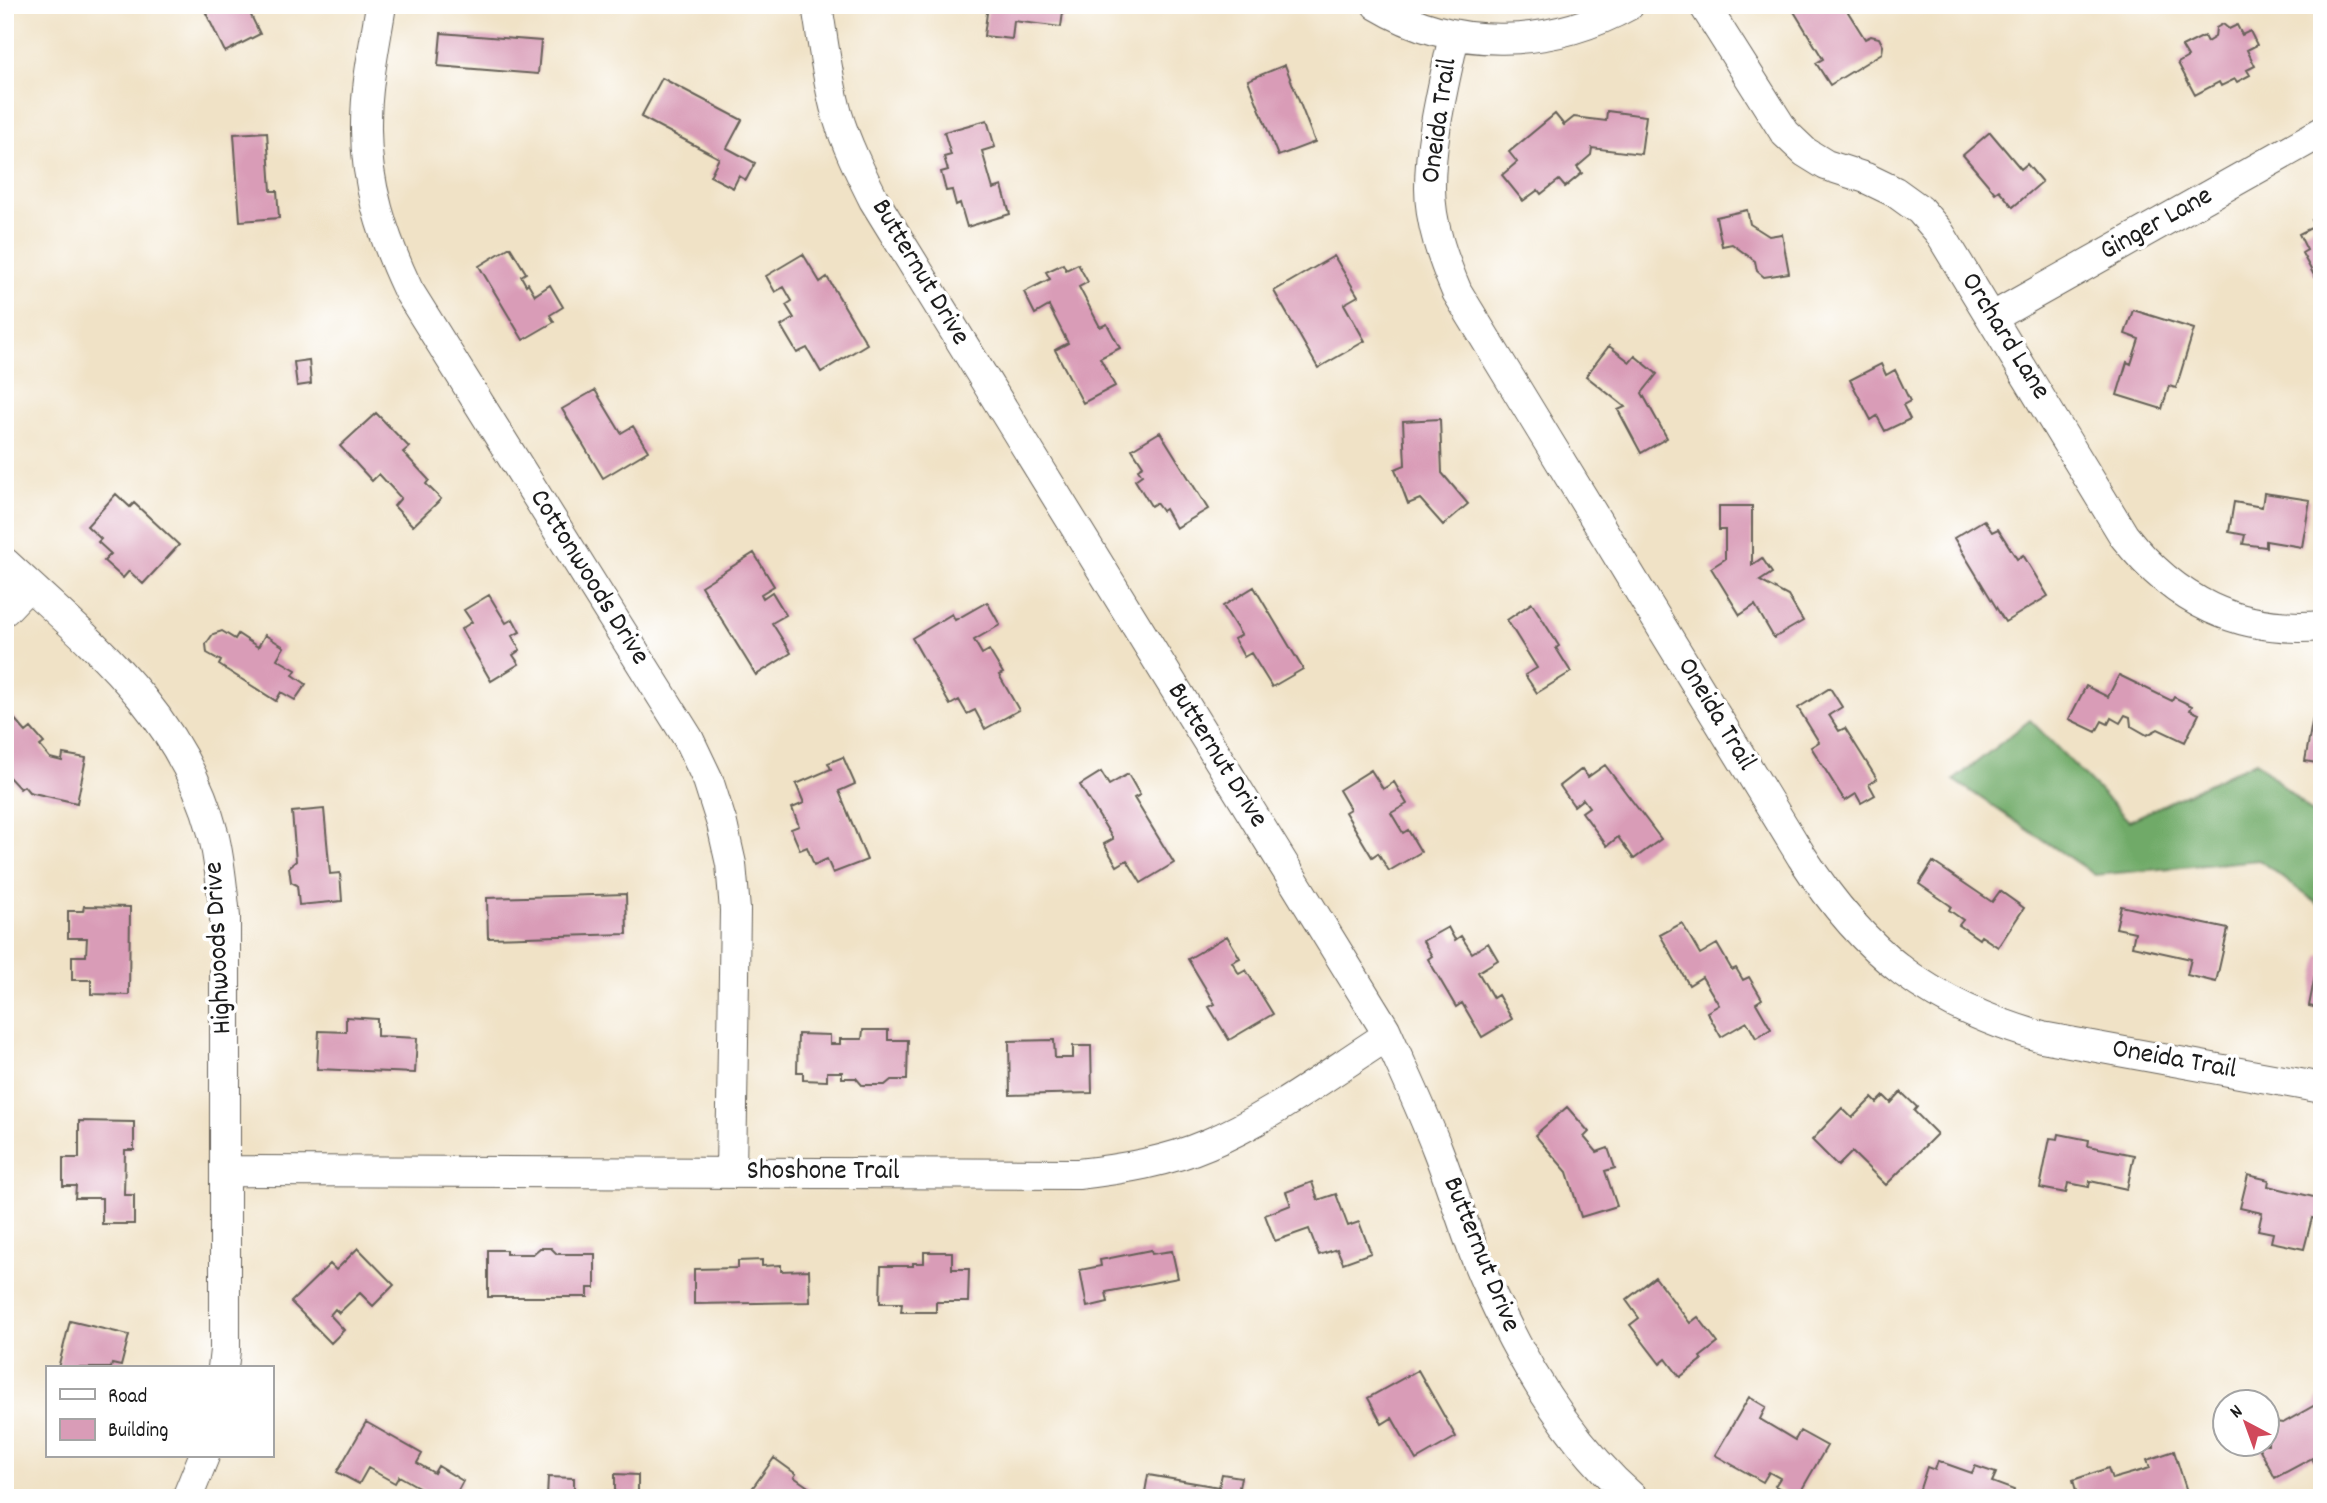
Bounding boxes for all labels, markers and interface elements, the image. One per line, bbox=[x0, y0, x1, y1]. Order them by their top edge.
street label: Oneida Trail bbox=[1412, 56, 1470, 186]
street label: Ginger Lane bbox=[2093, 178, 2221, 272]
street label: Butternut Drive bbox=[860, 192, 978, 354]
street label: Orchard Lane bbox=[1949, 266, 2059, 408]
street label: Cottonwoods Drive bbox=[518, 482, 658, 674]
street label: Oneida Trail bbox=[1666, 651, 1765, 779]
street label: Butternut Drive bbox=[1155, 676, 1277, 836]
street label: Highwoods Drive bbox=[196, 861, 244, 1035]
street label: Oneida Trail bbox=[2109, 1030, 2240, 1092]
street label: Shoshone Trail bbox=[747, 1153, 900, 1193]
street label: Butternut Drive bbox=[1431, 1171, 1529, 1339]
legend bbox=[46, 1366, 273, 1458]
text: Road bbox=[108, 1383, 147, 1413]
north arrow bbox=[2212, 1388, 2282, 1458]
text: N bbox=[2225, 1400, 2250, 1426]
text: Building bbox=[108, 1417, 168, 1447]

